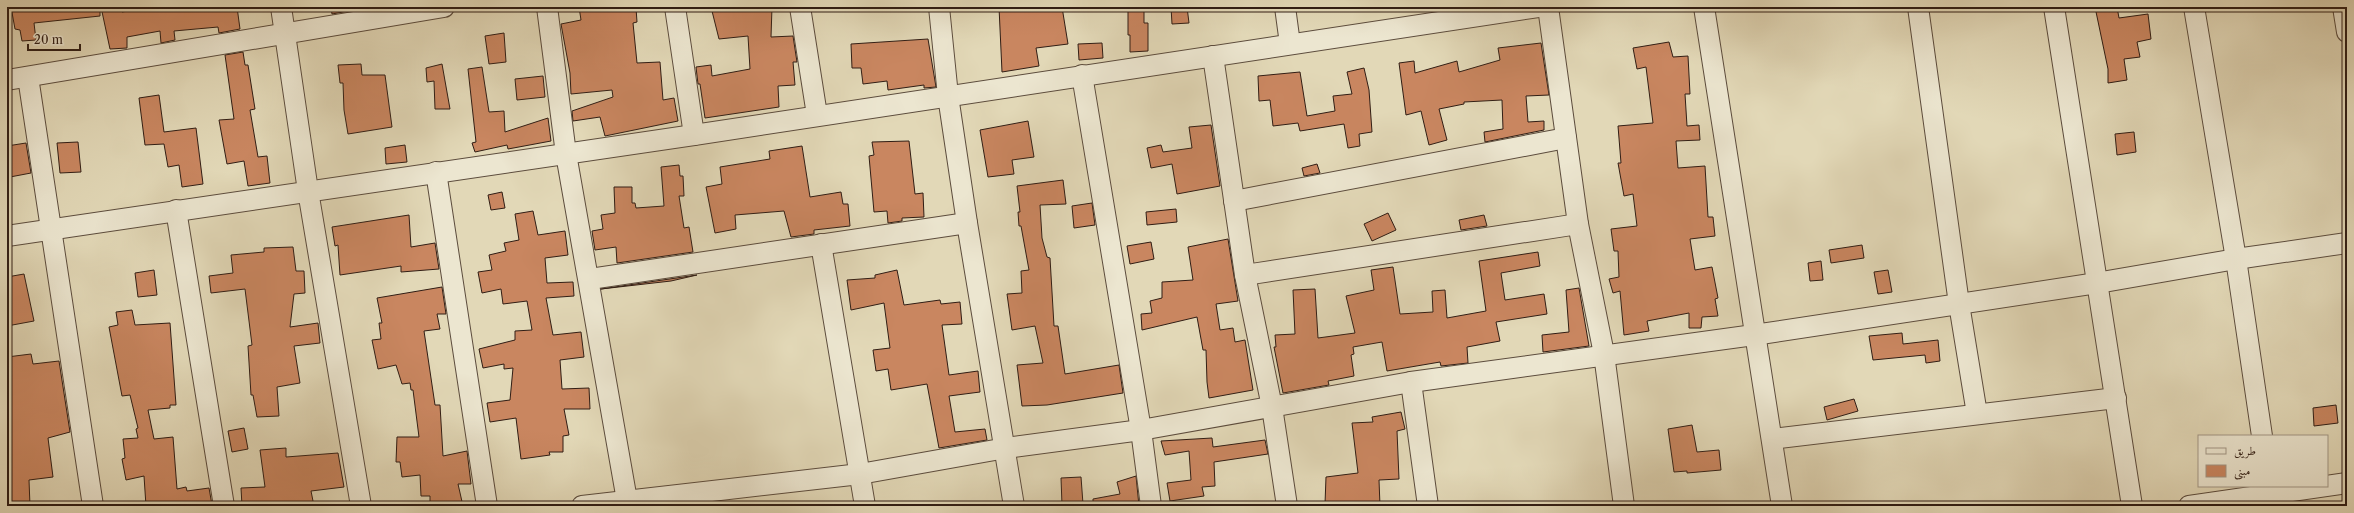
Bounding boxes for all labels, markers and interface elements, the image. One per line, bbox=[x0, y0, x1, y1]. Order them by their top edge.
scale bar bbox=[28, 26, 80, 52]
text: 20 m bbox=[34, 32, 63, 47]
legend bbox=[2198, 435, 2328, 487]
text: طريق bbox=[2234, 443, 2256, 459]
text: مبنى bbox=[2234, 463, 2250, 480]

